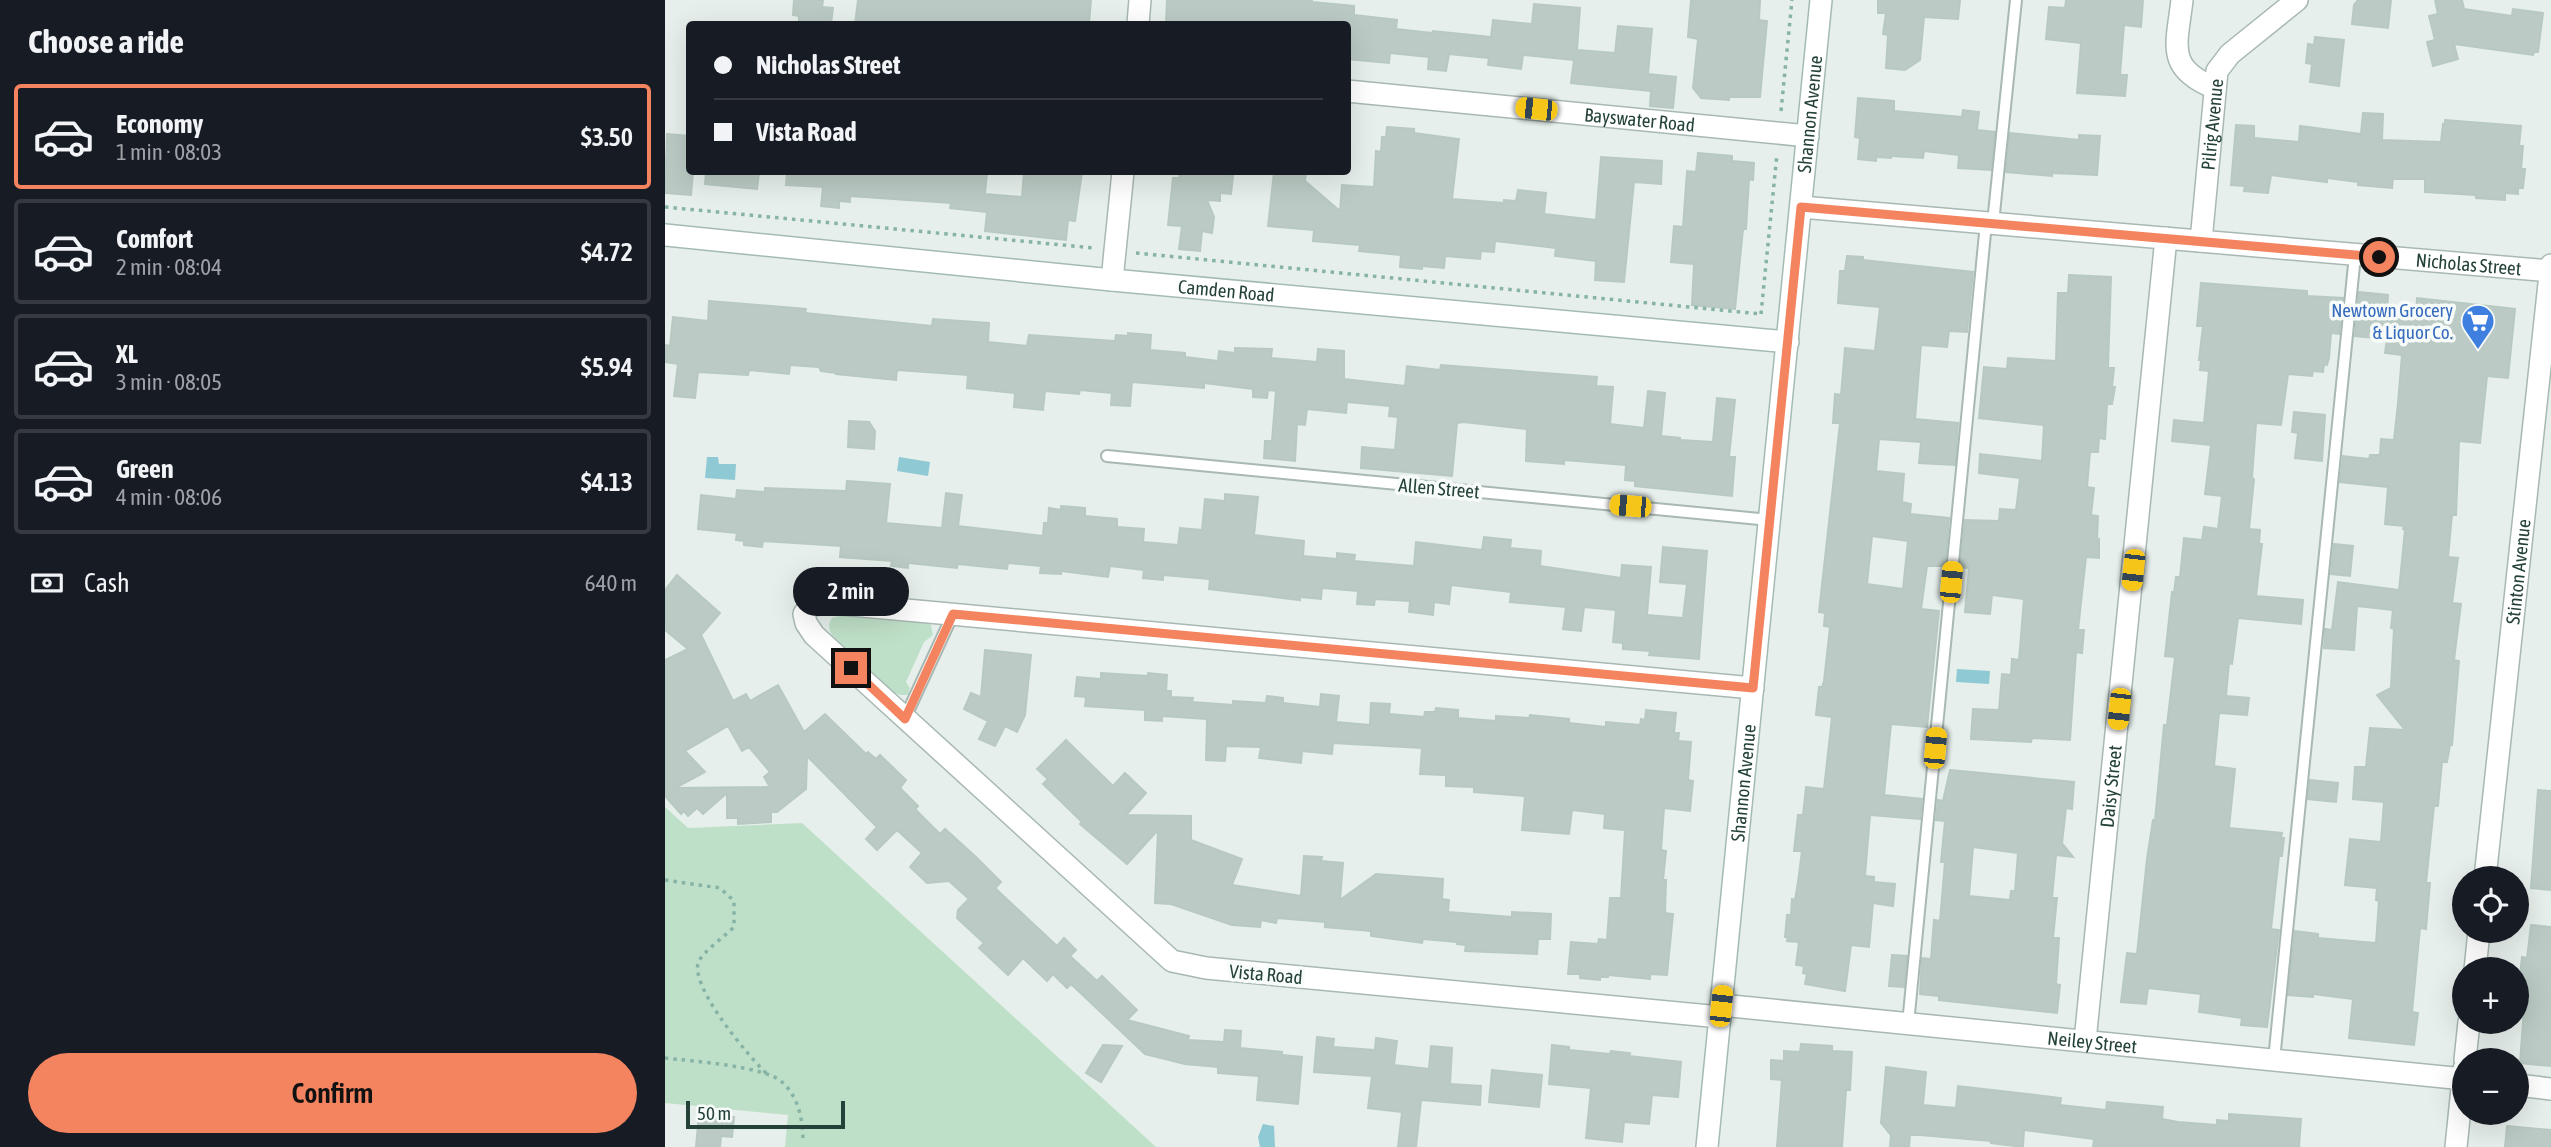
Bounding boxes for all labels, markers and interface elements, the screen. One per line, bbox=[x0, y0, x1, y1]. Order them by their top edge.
text: Choose a ride bbox=[28, 23, 184, 60]
text: Nicholas Street bbox=[756, 50, 901, 80]
street label: Shannon Avenue bbox=[1793, 54, 1826, 174]
street label: Pilrig Avenue bbox=[2197, 78, 2227, 171]
car bbox=[1515, 96, 1558, 122]
street label: Bayswater Road bbox=[1583, 103, 1696, 136]
icon: car bbox=[32, 105, 95, 168]
text: Economy bbox=[116, 109, 203, 139]
text: Vista Road bbox=[756, 117, 857, 147]
text: $3.50 bbox=[581, 122, 633, 152]
text: 1 min · 08:03 bbox=[116, 139, 222, 165]
icon: car bbox=[32, 220, 95, 283]
text: Comfort bbox=[116, 224, 193, 254]
text: $4.72 bbox=[581, 237, 633, 267]
route start bbox=[2363, 241, 2395, 273]
street label: Nicholas Street bbox=[2415, 249, 2522, 280]
text: 2 min · 08:04 bbox=[116, 254, 222, 280]
street label: Camden Road bbox=[1177, 275, 1276, 306]
place label: Newtown Grocery & Liquor Co. bbox=[2331, 299, 2453, 343]
supermarket icon: Newtown Grocery & Liquor Co. bbox=[2459, 302, 2497, 351]
icon: car bbox=[32, 335, 95, 398]
text: XL bbox=[116, 339, 138, 369]
text: $5.94 bbox=[581, 352, 633, 382]
text: 3 min · 08:05 bbox=[116, 369, 222, 395]
icon: car bbox=[32, 450, 95, 513]
text: Green bbox=[116, 454, 174, 484]
text: $4.13 bbox=[581, 467, 633, 497]
street label: Allen Street bbox=[1398, 473, 1480, 503]
text: 4 min · 08:06 bbox=[116, 484, 222, 510]
car bbox=[1609, 494, 1652, 518]
street label: Stinton Avenue bbox=[2501, 518, 2535, 626]
car bbox=[2121, 548, 2146, 592]
car bbox=[1939, 560, 1964, 604]
icon: cash bbox=[28, 564, 66, 602]
callout: 2 min bbox=[793, 566, 909, 616]
text: Cash bbox=[84, 568, 130, 598]
text: 640 m bbox=[585, 570, 637, 596]
text: 2 min bbox=[828, 578, 874, 604]
route end bbox=[835, 652, 867, 684]
car bbox=[2107, 687, 2132, 731]
street label: Shannon Avenue bbox=[1726, 723, 1760, 843]
car bbox=[1923, 726, 1948, 770]
street label: Daisy Street bbox=[2096, 744, 2126, 829]
map controls bbox=[2452, 866, 2529, 1125]
button: locate bbox=[2452, 866, 2529, 943]
button: + bbox=[2452, 957, 2529, 1034]
street label: Vista Road bbox=[1228, 960, 1304, 988]
car bbox=[1709, 984, 1734, 1028]
street label: Neiley Street bbox=[2046, 1027, 2138, 1057]
button: − bbox=[2452, 1048, 2529, 1125]
button: Confirm bbox=[28, 1053, 637, 1133]
scale bar bbox=[686, 1098, 845, 1130]
text: 50 m bbox=[697, 1102, 731, 1124]

